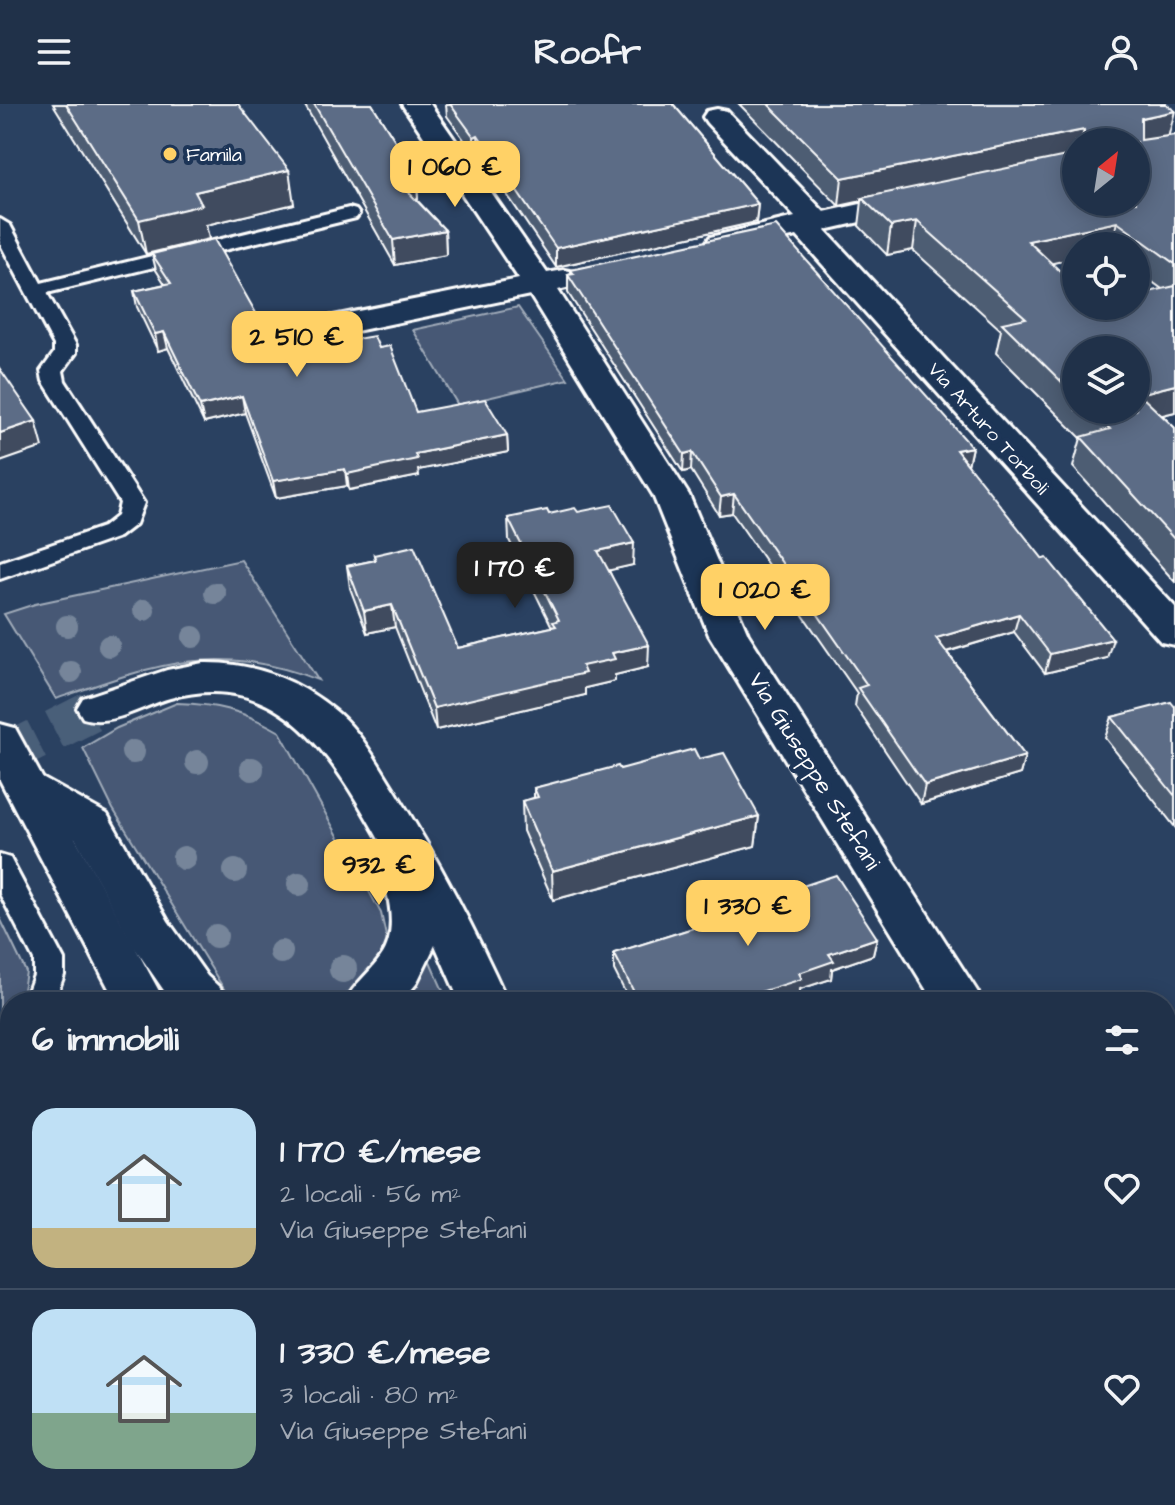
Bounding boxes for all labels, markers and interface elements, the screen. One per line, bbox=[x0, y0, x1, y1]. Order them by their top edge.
text: Roofr bbox=[534, 27, 641, 78]
icon: menu bbox=[32, 30, 76, 74]
icon: person bbox=[1099, 30, 1143, 74]
north arrow bbox=[1062, 128, 1150, 216]
map controls bbox=[1062, 128, 1150, 424]
place label: Famila bbox=[186, 141, 242, 169]
pin: 1 060 € bbox=[381, 141, 529, 209]
marker: Famila bbox=[161, 145, 179, 163]
text: 1 060 € bbox=[408, 149, 502, 185]
button: locate bbox=[1062, 232, 1150, 320]
pin: 2 510 € bbox=[223, 311, 371, 379]
text: 2 510 € bbox=[250, 319, 344, 355]
button: layers bbox=[1062, 336, 1150, 424]
street label: Via Arturo Torboli bbox=[921, 356, 1055, 501]
pin: 1 170 € bbox=[441, 542, 589, 610]
text: 1 170 € bbox=[475, 550, 555, 586]
pin: 1 020 € bbox=[691, 564, 839, 632]
text: 1 020 € bbox=[719, 572, 811, 608]
street label: Via Giuseppe Stefani bbox=[739, 666, 889, 877]
pin: 932 € bbox=[323, 839, 435, 907]
text: 932 € bbox=[342, 847, 416, 883]
pin: 1 330 € bbox=[674, 880, 822, 948]
text: 1 330 € bbox=[704, 888, 792, 924]
text: 6 immobili bbox=[32, 1016, 179, 1064]
icon: filters bbox=[1100, 1018, 1144, 1062]
text: 1 170 €/mese bbox=[280, 1128, 481, 1176]
icon: home bbox=[96, 1140, 192, 1236]
icon: heart bbox=[1100, 1166, 1144, 1210]
text: 2 locali · 56 m² bbox=[280, 1176, 461, 1212]
text: Via Giuseppe Stefani bbox=[280, 1212, 526, 1248]
text: 1 330 €/mese bbox=[280, 1329, 490, 1377]
icon: home bbox=[96, 1341, 192, 1437]
icon: heart bbox=[1100, 1367, 1144, 1411]
text: 3 locali · 80 m² bbox=[280, 1377, 458, 1413]
text: Via Giuseppe Stefani bbox=[280, 1413, 526, 1449]

